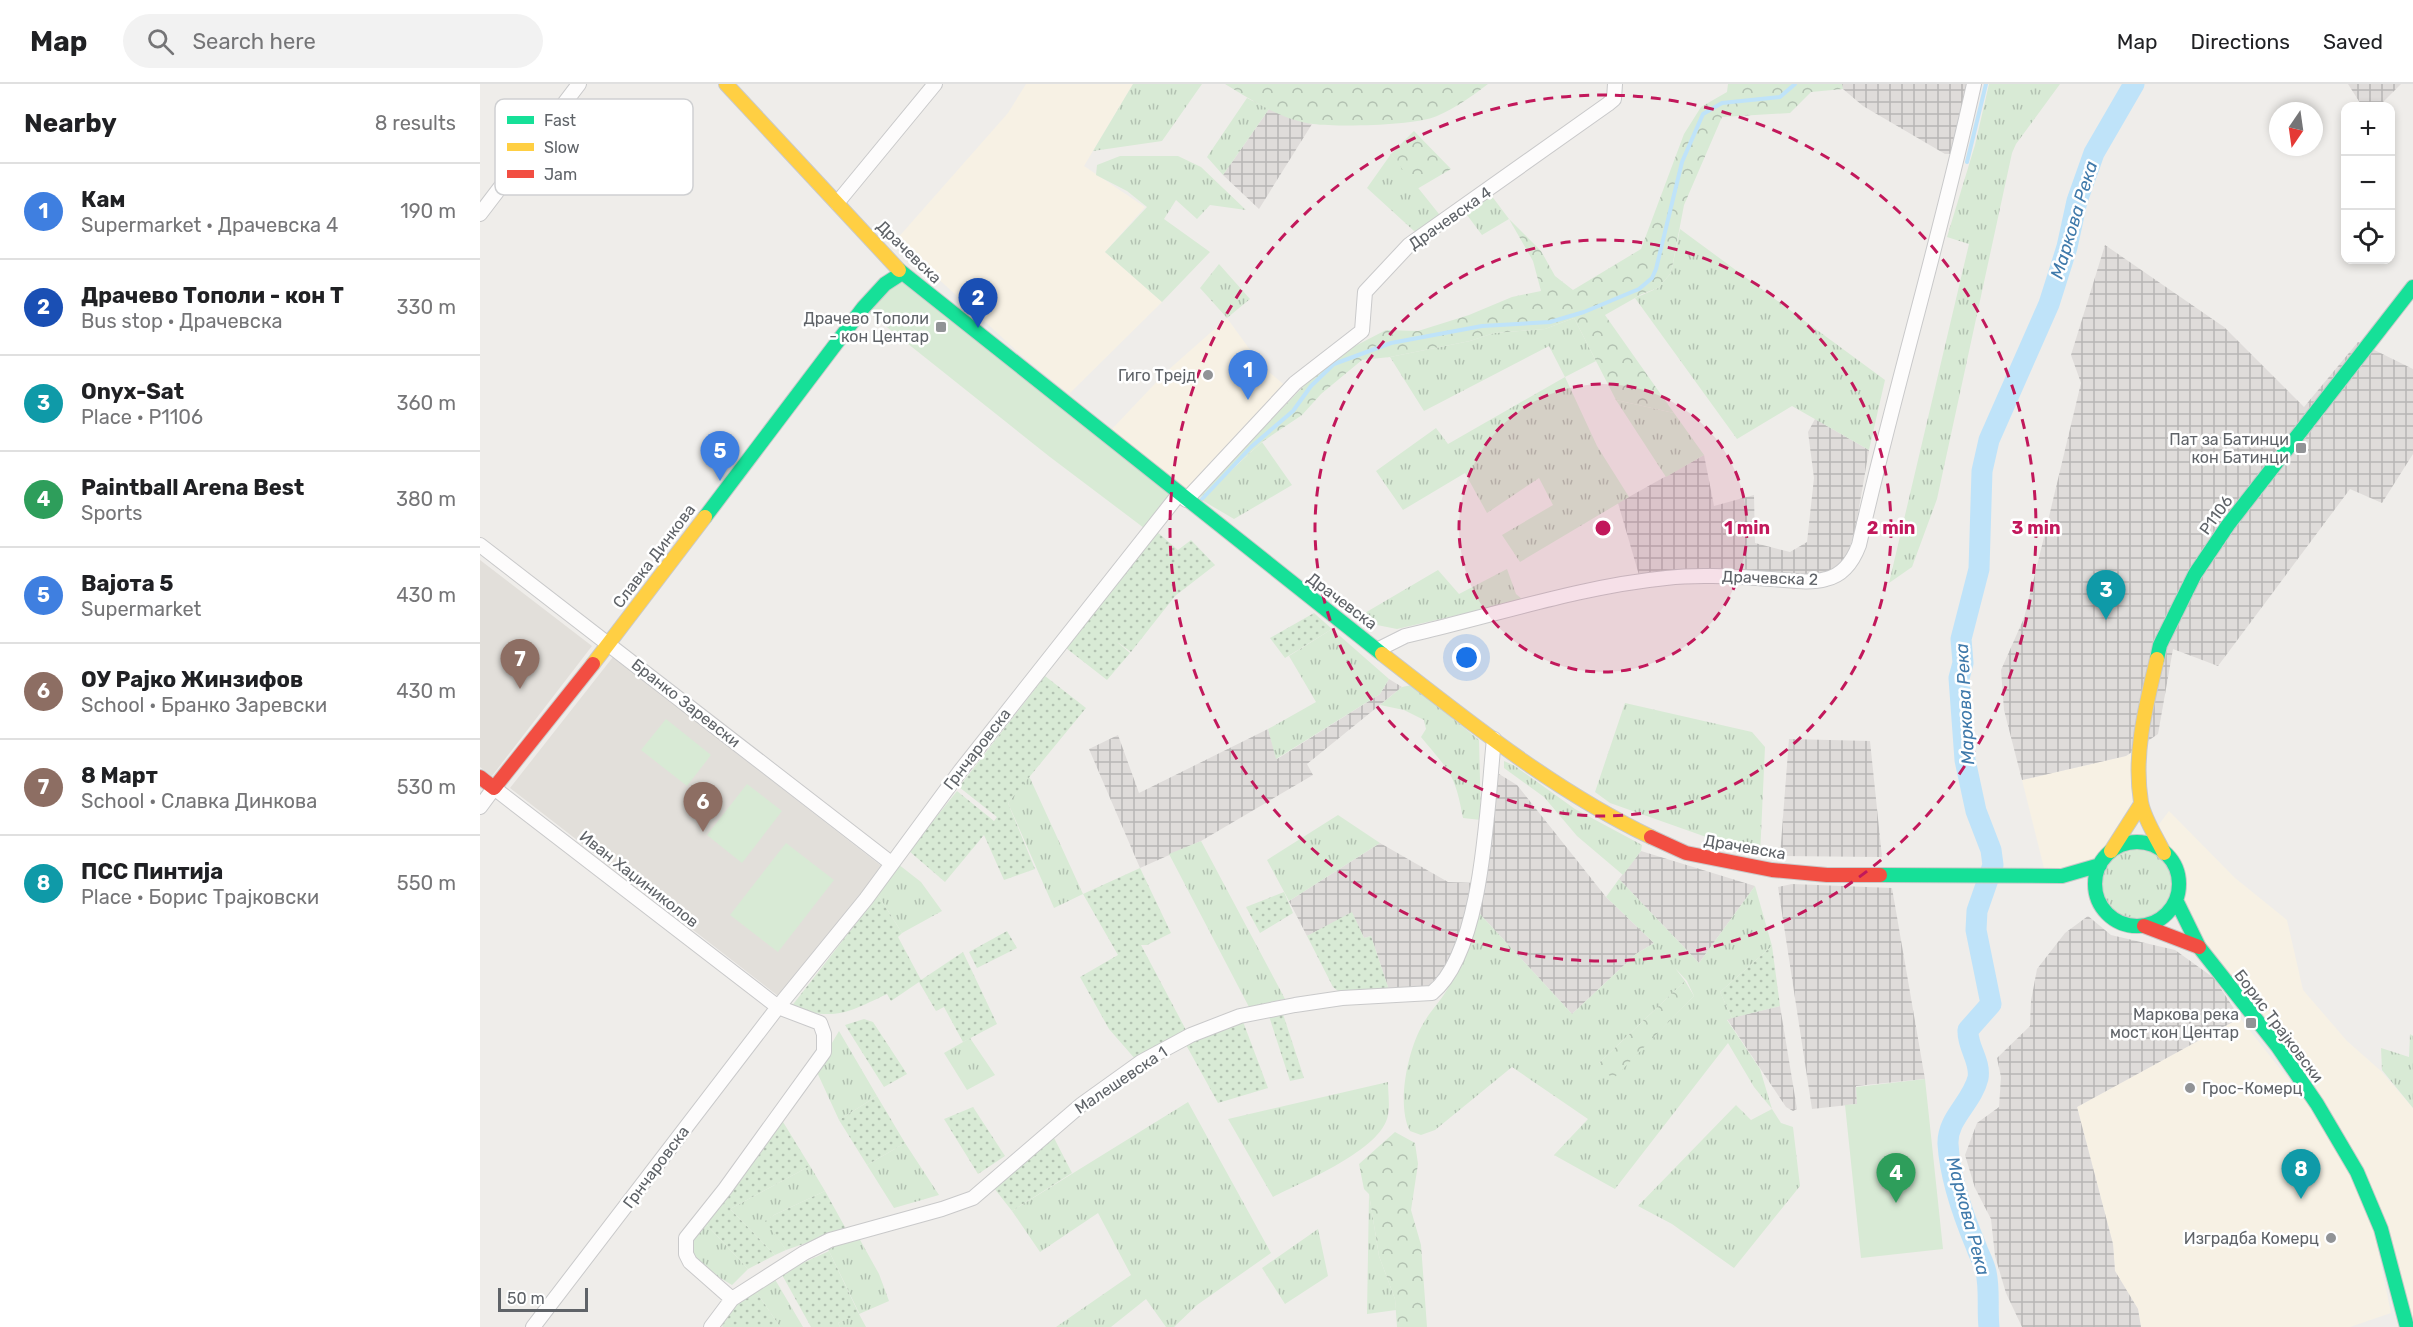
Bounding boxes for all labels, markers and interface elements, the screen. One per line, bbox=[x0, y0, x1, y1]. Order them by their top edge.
search box bbox=[123, 14, 543, 68]
text: Map bbox=[30, 25, 87, 58]
icon: search bbox=[144, 25, 177, 58]
text: Search here bbox=[192, 28, 316, 55]
text: Map bbox=[2117, 29, 2158, 54]
text: Directions bbox=[2191, 29, 2290, 54]
text: Saved bbox=[2323, 29, 2383, 54]
legend bbox=[495, 99, 693, 195]
north arrow bbox=[2269, 102, 2323, 156]
map controls bbox=[2341, 102, 2395, 264]
button: + bbox=[2341, 102, 2395, 156]
text: Nearby bbox=[24, 108, 117, 139]
text: 8 results bbox=[375, 111, 456, 135]
text: Fast bbox=[544, 111, 576, 130]
text: Slow bbox=[544, 138, 580, 157]
button: − bbox=[2341, 156, 2395, 210]
water label: Маркова Река bbox=[2046, 158, 2102, 281]
text: Jam bbox=[544, 165, 577, 184]
street label: Драчевска 4 bbox=[1405, 182, 1495, 253]
text: Кам bbox=[81, 186, 125, 213]
text: 1 bbox=[39, 199, 48, 223]
text: 190 m bbox=[400, 199, 456, 223]
button: locate bbox=[2341, 210, 2395, 264]
text: Supermarket · Драчевска 4 bbox=[81, 213, 338, 237]
street label: Драчевска bbox=[873, 216, 945, 288]
pin: 2 bbox=[958, 278, 998, 328]
text: Драчево Тополи - кон Т bbox=[81, 282, 344, 309]
text: 2 bbox=[37, 295, 50, 319]
text: 330 m bbox=[397, 295, 456, 319]
text: Bus stop · Драчевска bbox=[81, 309, 283, 333]
place label: Драчево Тополи - кон Центар bbox=[803, 309, 929, 346]
marker: Драчево Тополи - кон Центар bbox=[934, 320, 948, 334]
pin: 1 bbox=[1228, 350, 1268, 400]
place label: Гиго Трејд bbox=[1118, 366, 1196, 385]
marker: Гиго Трејд bbox=[1201, 368, 1215, 382]
text: Onyx-Sat bbox=[81, 378, 184, 405]
text: 3 bbox=[37, 391, 50, 415]
text: 360 m bbox=[397, 391, 456, 415]
text: Place · P1106 bbox=[81, 405, 203, 429]
place label: Пат за Батинци кон Батинци bbox=[2169, 430, 2289, 467]
pin: 5 bbox=[700, 432, 740, 481]
marker: Пат за Батинци кон Батинци bbox=[2294, 441, 2308, 455]
text: Paintball Arena Best bbox=[81, 474, 304, 501]
text: 4 bbox=[37, 487, 50, 511]
text: 380 m bbox=[396, 487, 456, 511]
street label: P1106 bbox=[2195, 491, 2237, 538]
street label: Славка Динкова bbox=[609, 500, 699, 612]
text: Sports bbox=[81, 501, 142, 525]
text: 1 min bbox=[1724, 517, 1770, 539]
text: 2 min bbox=[1867, 517, 1915, 539]
text: 3 min bbox=[2012, 517, 2060, 539]
centre of rings bbox=[1593, 518, 1613, 538]
street label: Драчевска 2 bbox=[1722, 567, 1818, 589]
street label: Драчевска bbox=[1303, 569, 1381, 633]
text: Вајота 5 bbox=[81, 570, 174, 597]
pin: 3 bbox=[2086, 570, 2126, 620]
text: 5 bbox=[37, 583, 50, 607]
text: 430 m bbox=[396, 583, 456, 607]
text: Supermarket bbox=[81, 597, 201, 621]
pin: 7 bbox=[500, 640, 540, 689]
water label: Маркова Река bbox=[1951, 642, 1979, 765]
your location bbox=[1452, 643, 1481, 672]
street label: Бранко Заревски bbox=[628, 655, 744, 751]
text: ОУ Рајко Жинзифов bbox=[81, 666, 303, 693]
text: 6 bbox=[37, 679, 50, 703]
text: 430 m bbox=[396, 679, 456, 703]
text: School · Бранко Заревски bbox=[81, 693, 327, 717]
street label: Грнчаровска bbox=[939, 705, 1015, 793]
text: 8 Март bbox=[81, 762, 158, 789]
text: 7 bbox=[38, 775, 49, 799]
text: 530 m bbox=[397, 775, 456, 799]
pin: 6 bbox=[684, 782, 722, 832]
text: School · Славка Динкова bbox=[81, 789, 317, 813]
street label: Иван Хаџиниколов bbox=[576, 827, 702, 931]
street label: Драчевска bbox=[1703, 830, 1787, 864]
text: ПСС Пинтија bbox=[81, 858, 223, 885]
text: 8 bbox=[37, 871, 50, 895]
text: 550 m bbox=[397, 871, 456, 895]
text: Place · Борис Трајковски bbox=[81, 885, 319, 909]
street label: Борис Трајковски bbox=[2230, 966, 2328, 1086]
place label: Маркова река мост кон Центар bbox=[2110, 1005, 2239, 1042]
marker: Маркова река мост кон Центар bbox=[2244, 1016, 2258, 1030]
street label: Малешевска 1 bbox=[1071, 1042, 1171, 1118]
place label: Грос-Комерц bbox=[2202, 1079, 2303, 1098]
marker: Грос-Комерц bbox=[2183, 1081, 2197, 1095]
street label: Грнчаровска bbox=[619, 1122, 693, 1212]
pin: 8 bbox=[2282, 1150, 2320, 1199]
pin: 4 bbox=[1876, 1154, 1916, 1203]
water label: Маркова Река bbox=[1942, 1154, 1995, 1278]
place label: Изградба Комерц bbox=[2184, 1229, 2319, 1248]
marker: Изградба Комерц bbox=[2324, 1231, 2338, 1245]
scale bar bbox=[498, 1285, 588, 1312]
text: 50 m bbox=[507, 1289, 545, 1308]

